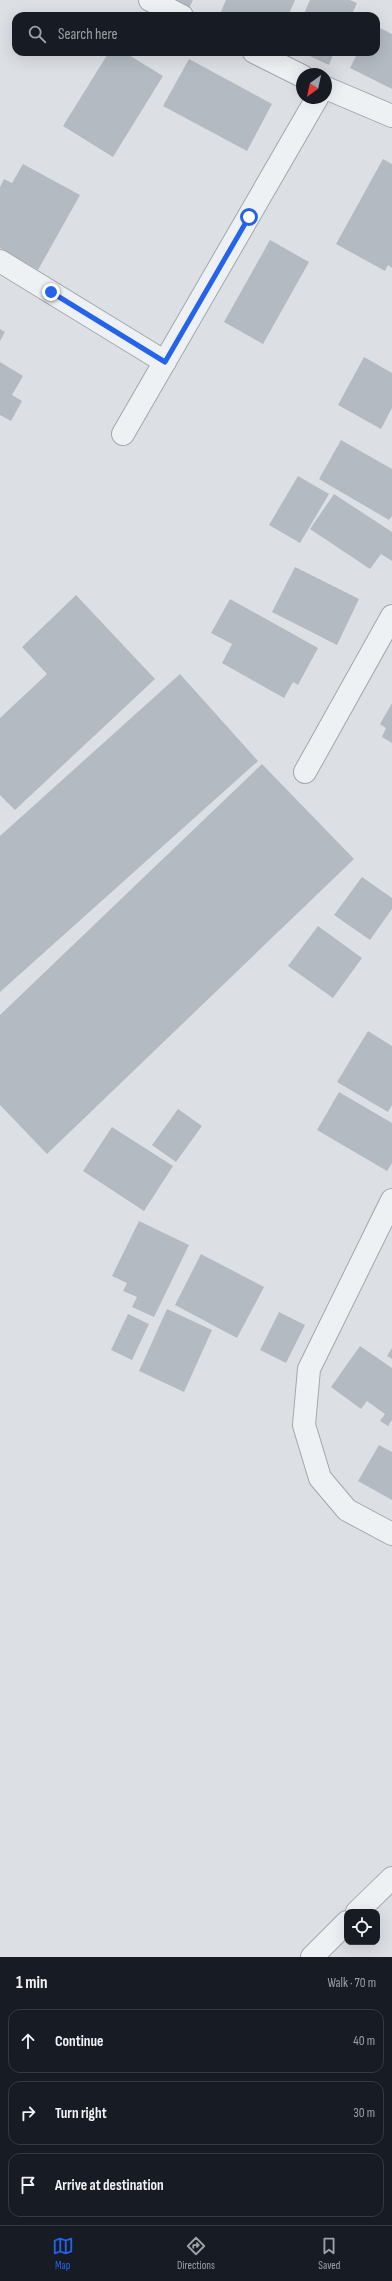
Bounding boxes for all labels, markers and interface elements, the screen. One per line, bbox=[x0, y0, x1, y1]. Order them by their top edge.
search box bbox=[12, 12, 380, 56]
icon: search bbox=[26, 23, 48, 45]
text: Search here bbox=[58, 25, 118, 44]
north arrow bbox=[296, 68, 332, 104]
route start bbox=[240, 208, 258, 226]
route end bbox=[42, 283, 60, 301]
map controls bbox=[344, 1909, 380, 1945]
button: locate bbox=[344, 1909, 380, 1945]
text: 1 min bbox=[16, 1973, 48, 1993]
text: Walk · 70 m bbox=[327, 1975, 376, 1991]
icon: ahead bbox=[17, 2030, 39, 2052]
text: Continue bbox=[55, 2032, 104, 2051]
text: 40 m bbox=[353, 2033, 375, 2049]
icon: right bbox=[17, 2102, 39, 2124]
text: Turn right bbox=[55, 2104, 107, 2123]
text: 30 m bbox=[353, 2105, 375, 2121]
icon: arrive bbox=[17, 2174, 39, 2196]
text: Arrive at destination bbox=[55, 2176, 164, 2195]
tab: Map bbox=[52, 2235, 74, 2272]
tab: Directions bbox=[177, 2235, 215, 2272]
tab: Saved bbox=[318, 2235, 340, 2272]

